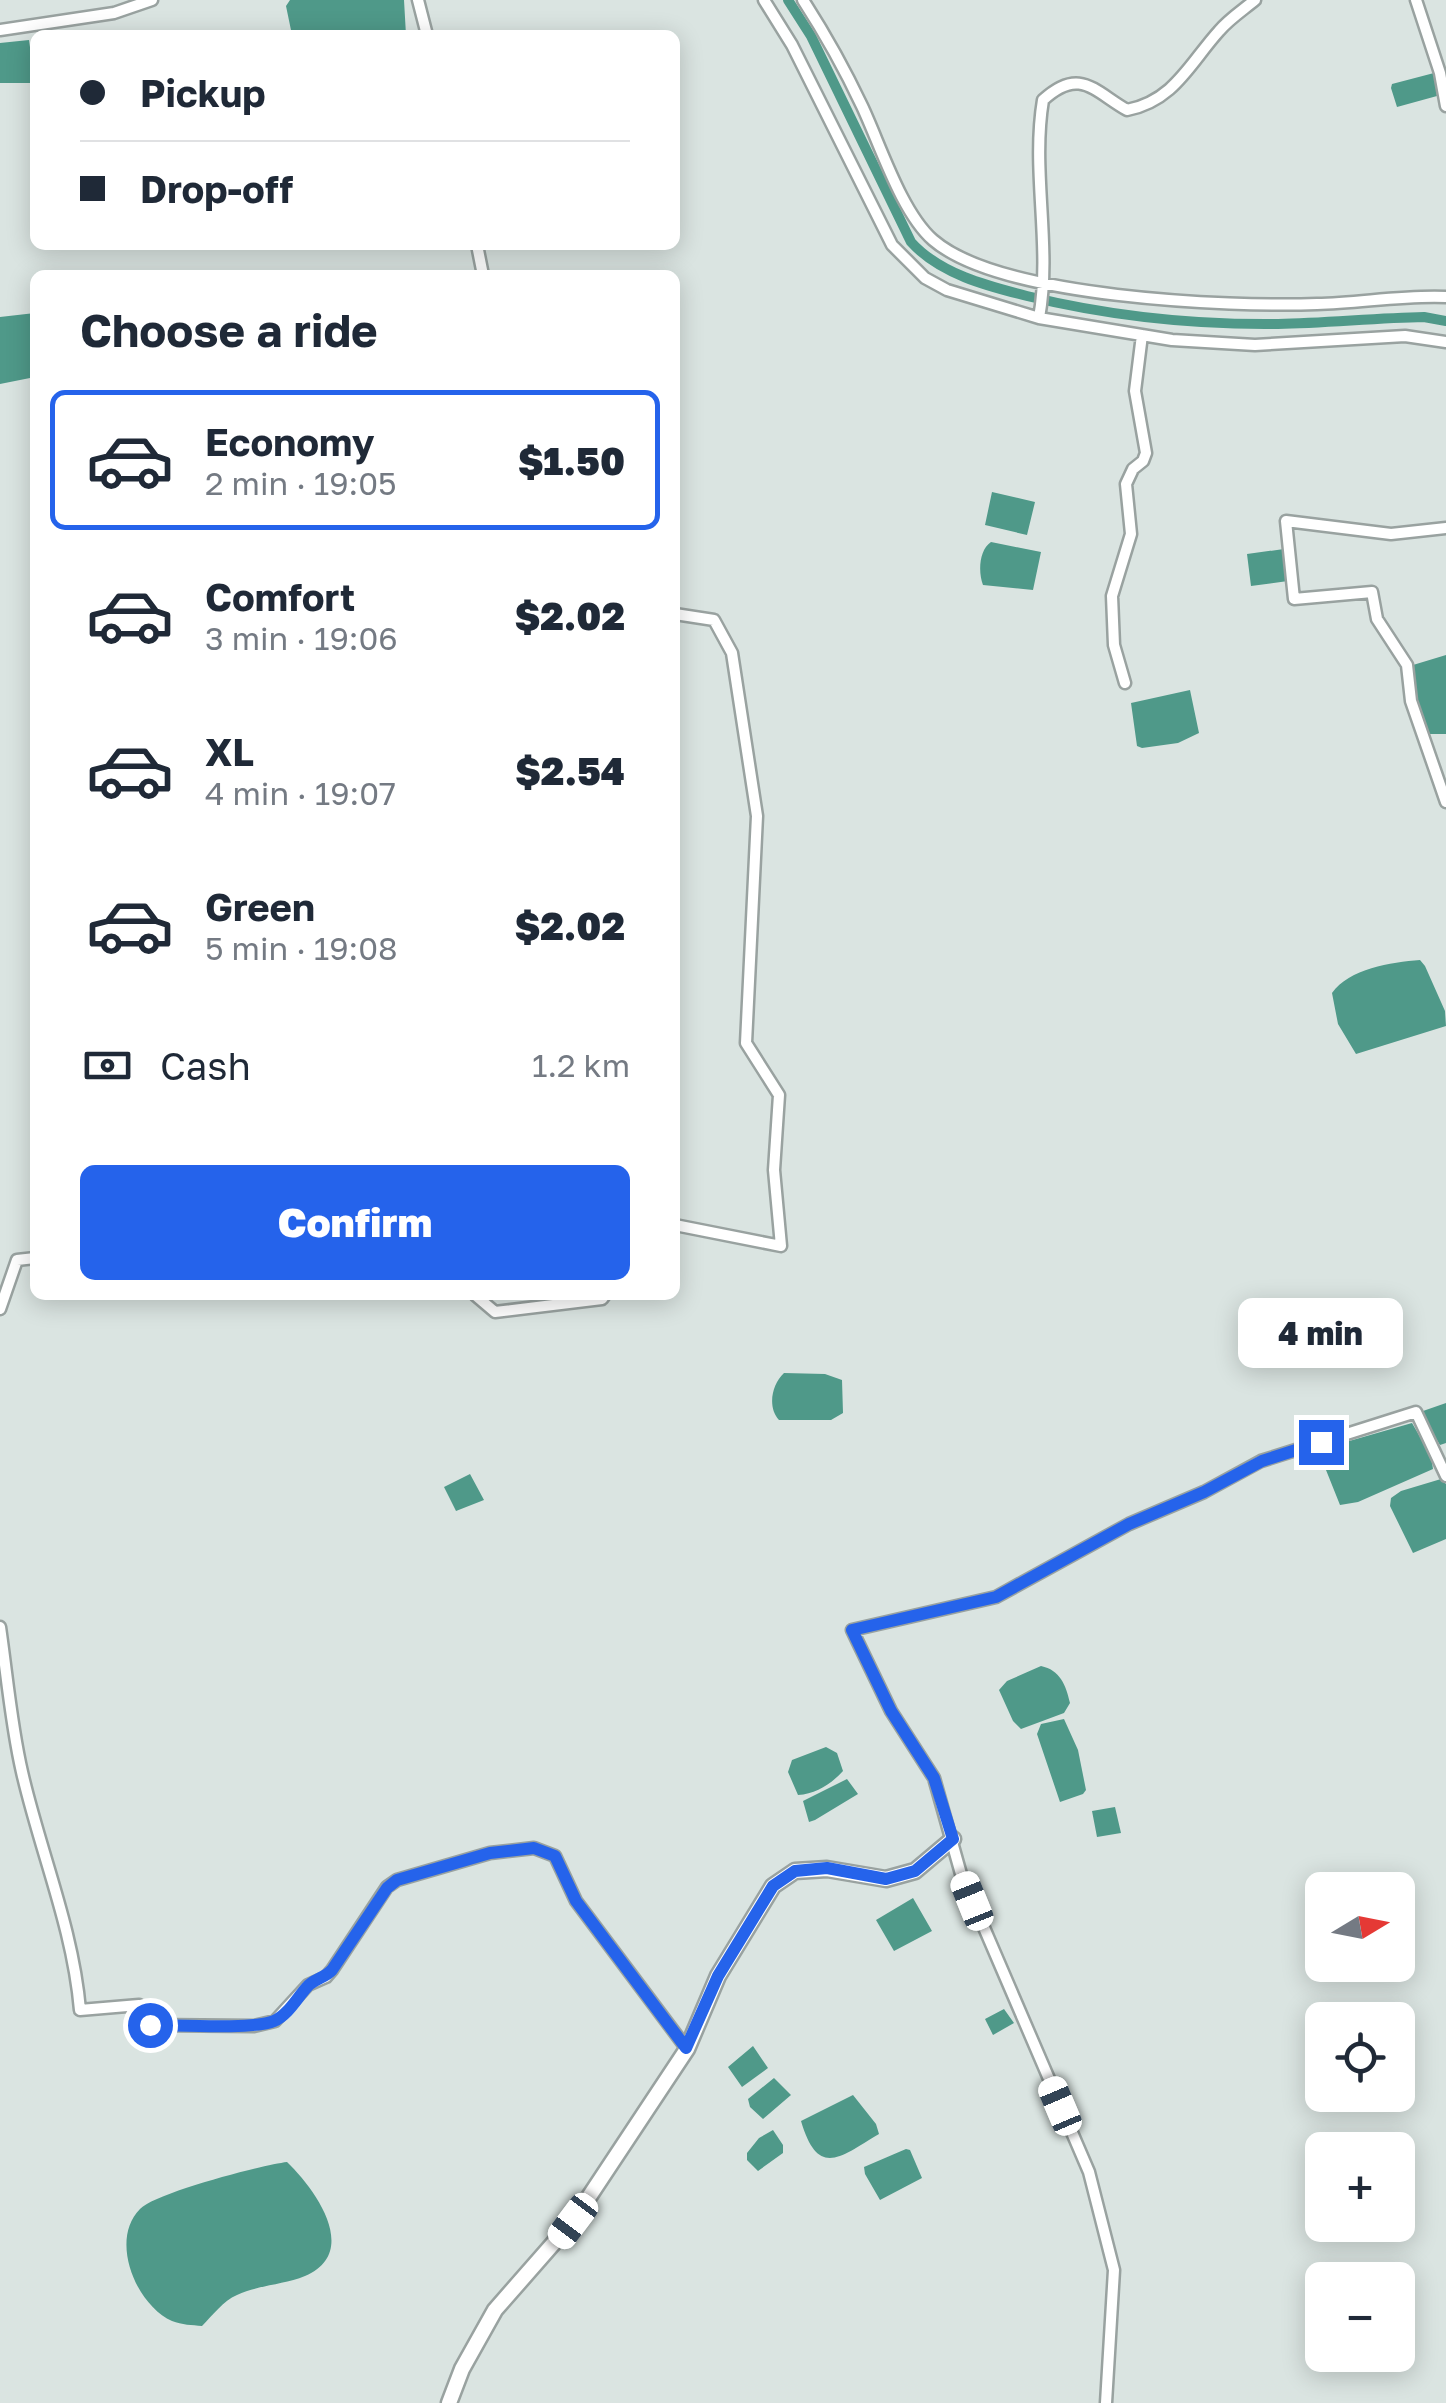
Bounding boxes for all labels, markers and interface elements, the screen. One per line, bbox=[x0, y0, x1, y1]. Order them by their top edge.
text: Pickup bbox=[140, 70, 266, 115]
text: Drop-off bbox=[140, 166, 293, 211]
text: Choose a ride bbox=[80, 303, 378, 357]
icon: car bbox=[85, 415, 175, 505]
text: Economy bbox=[205, 419, 374, 464]
text: $1.50 bbox=[518, 438, 625, 483]
text: 2 min · 19:05 bbox=[205, 464, 397, 502]
icon: car bbox=[85, 570, 175, 660]
text: Comfort bbox=[205, 574, 355, 619]
text: $2.02 bbox=[515, 593, 625, 638]
text: 3 min · 19:06 bbox=[205, 619, 398, 657]
icon: car bbox=[85, 725, 175, 815]
text: XL bbox=[205, 729, 254, 774]
text: $2.54 bbox=[515, 748, 625, 793]
text: 4 min · 19:07 bbox=[205, 774, 396, 812]
icon: car bbox=[85, 880, 175, 970]
text: Green bbox=[205, 884, 315, 929]
text: $2.02 bbox=[515, 903, 625, 948]
text: 5 min · 19:08 bbox=[205, 929, 398, 967]
icon: cash bbox=[80, 1038, 135, 1093]
text: Cash bbox=[160, 1043, 251, 1088]
text: 1.2 km bbox=[532, 1046, 630, 1084]
button: Confirm bbox=[80, 1165, 630, 1280]
callout: 4 min bbox=[1238, 1297, 1404, 1367]
text: 4 min bbox=[1278, 1314, 1363, 1352]
route end bbox=[1299, 1420, 1344, 1465]
car bbox=[947, 1868, 997, 1934]
north arrow bbox=[1305, 1872, 1415, 1982]
map controls bbox=[1305, 1872, 1415, 2372]
button: locate bbox=[1305, 2002, 1415, 2112]
route start bbox=[128, 2003, 173, 2048]
car bbox=[1034, 2073, 1086, 2139]
button: + bbox=[1305, 2132, 1415, 2242]
car bbox=[543, 2188, 603, 2254]
button: − bbox=[1305, 2262, 1415, 2372]

